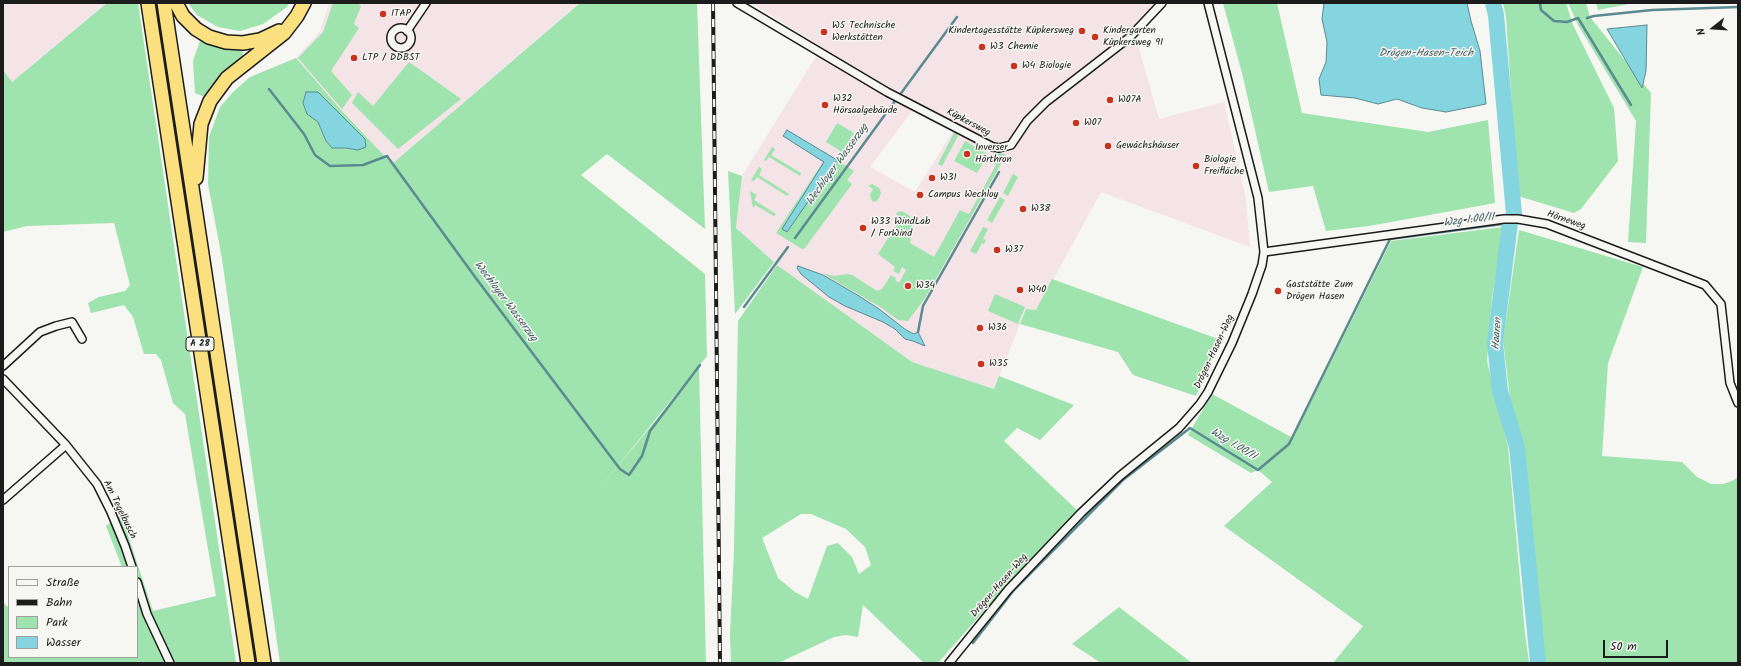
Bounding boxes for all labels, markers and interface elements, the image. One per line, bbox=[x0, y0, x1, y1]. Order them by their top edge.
place label: ITAP bbox=[391, 8, 411, 20]
north arrow bbox=[1693, 8, 1733, 48]
marker: ITAP bbox=[378, 9, 388, 19]
place label: W5 Technische Werkstätten bbox=[832, 20, 895, 44]
place label: Kindertagesstätte Küpkersweg bbox=[948, 25, 1074, 37]
place label: Kindergarten Küpkersweg 91 bbox=[1103, 25, 1163, 48]
marker: Kindertagesstätte Küpkersweg bbox=[1077, 26, 1087, 36]
text: N bbox=[1692, 26, 1711, 37]
marker: W5 Technische Werkstätten bbox=[819, 27, 829, 37]
marker: Kindergarten Küpkersweg 91 bbox=[1090, 32, 1100, 42]
place label: W3 Chemie bbox=[990, 41, 1038, 53]
marker: W3 Chemie bbox=[977, 42, 987, 52]
water label: Drögen-Hasen-Teich bbox=[1379, 47, 1473, 61]
place label: LTP / DDBST bbox=[362, 52, 420, 64]
marker: LTP / DDBST bbox=[349, 53, 359, 63]
place label: W4 Biologie bbox=[1022, 60, 1071, 72]
marker: W4 Biologie bbox=[1009, 61, 1019, 71]
place label: W32 Hörsaalgebäude bbox=[833, 93, 897, 116]
place label: W07A bbox=[1118, 94, 1142, 106]
marker: W07A bbox=[1105, 95, 1115, 105]
marker: W32 Hörsaalgebäude bbox=[820, 100, 830, 110]
street label: Küpkersweg bbox=[944, 106, 992, 140]
place label: W07 bbox=[1084, 117, 1101, 129]
marker: W07 bbox=[1071, 118, 1081, 128]
water label: Wechloyer Wasserzug bbox=[804, 122, 872, 208]
place label: Gewächshäuser bbox=[1116, 140, 1179, 152]
marker: Gewächshäuser bbox=[1103, 141, 1113, 151]
place label: Inverser Hörthron bbox=[975, 142, 1012, 166]
marker: Inverser Hörthron bbox=[962, 149, 972, 159]
place label: Biologie Freifläche bbox=[1204, 154, 1244, 178]
marker: Biologie Freifläche bbox=[1191, 161, 1201, 171]
place label: W31 bbox=[940, 172, 957, 184]
marker: W31 bbox=[927, 173, 937, 183]
place label: Campus Wechloy bbox=[928, 189, 998, 201]
marker: Campus Wechloy bbox=[915, 190, 925, 200]
place label: W38 bbox=[1031, 203, 1051, 215]
marker: W38 bbox=[1018, 204, 1028, 214]
street label: Hörneweg bbox=[1545, 209, 1587, 233]
water label: Wzg 1.00/11 bbox=[1443, 211, 1495, 231]
place label: W33 WindLab / ForWind bbox=[871, 216, 930, 240]
marker: W33 WindLab / ForWind bbox=[858, 223, 868, 233]
place label: W37 bbox=[1005, 244, 1023, 256]
marker: W37 bbox=[992, 245, 1002, 255]
water label: Wechloyer Wasserzug bbox=[470, 259, 540, 345]
place label: Gaststätte Zum Drögen Hasen bbox=[1286, 279, 1353, 302]
place label: W34 bbox=[916, 280, 935, 292]
marker: W34 bbox=[903, 281, 913, 291]
place label: W40 bbox=[1028, 284, 1046, 296]
marker: W40 bbox=[1015, 285, 1025, 295]
marker: Gaststätte Zum Drögen Hasen bbox=[1273, 286, 1283, 296]
street label: Drögen-Hasen-Weg bbox=[1193, 313, 1237, 391]
water label: Haaren bbox=[1490, 318, 1506, 350]
place label: W36 bbox=[988, 322, 1007, 334]
marker: W36 bbox=[975, 323, 985, 333]
road number: A 28 bbox=[186, 337, 214, 351]
place label: W35 bbox=[989, 358, 1008, 370]
marker: W35 bbox=[976, 359, 986, 369]
water label: Wzg 1.00/11 bbox=[1208, 426, 1258, 464]
street label: Am Tegelbusch bbox=[100, 479, 138, 541]
street label: Drögen-Hasen-Weg bbox=[969, 552, 1031, 620]
legend bbox=[8, 566, 138, 658]
text: Straße bbox=[46, 573, 79, 592]
text: Bahn bbox=[46, 593, 72, 612]
text: Park bbox=[46, 613, 68, 632]
scale bar bbox=[1605, 632, 1670, 658]
text: Wasser bbox=[46, 633, 81, 652]
text: 50 m bbox=[1610, 637, 1637, 656]

